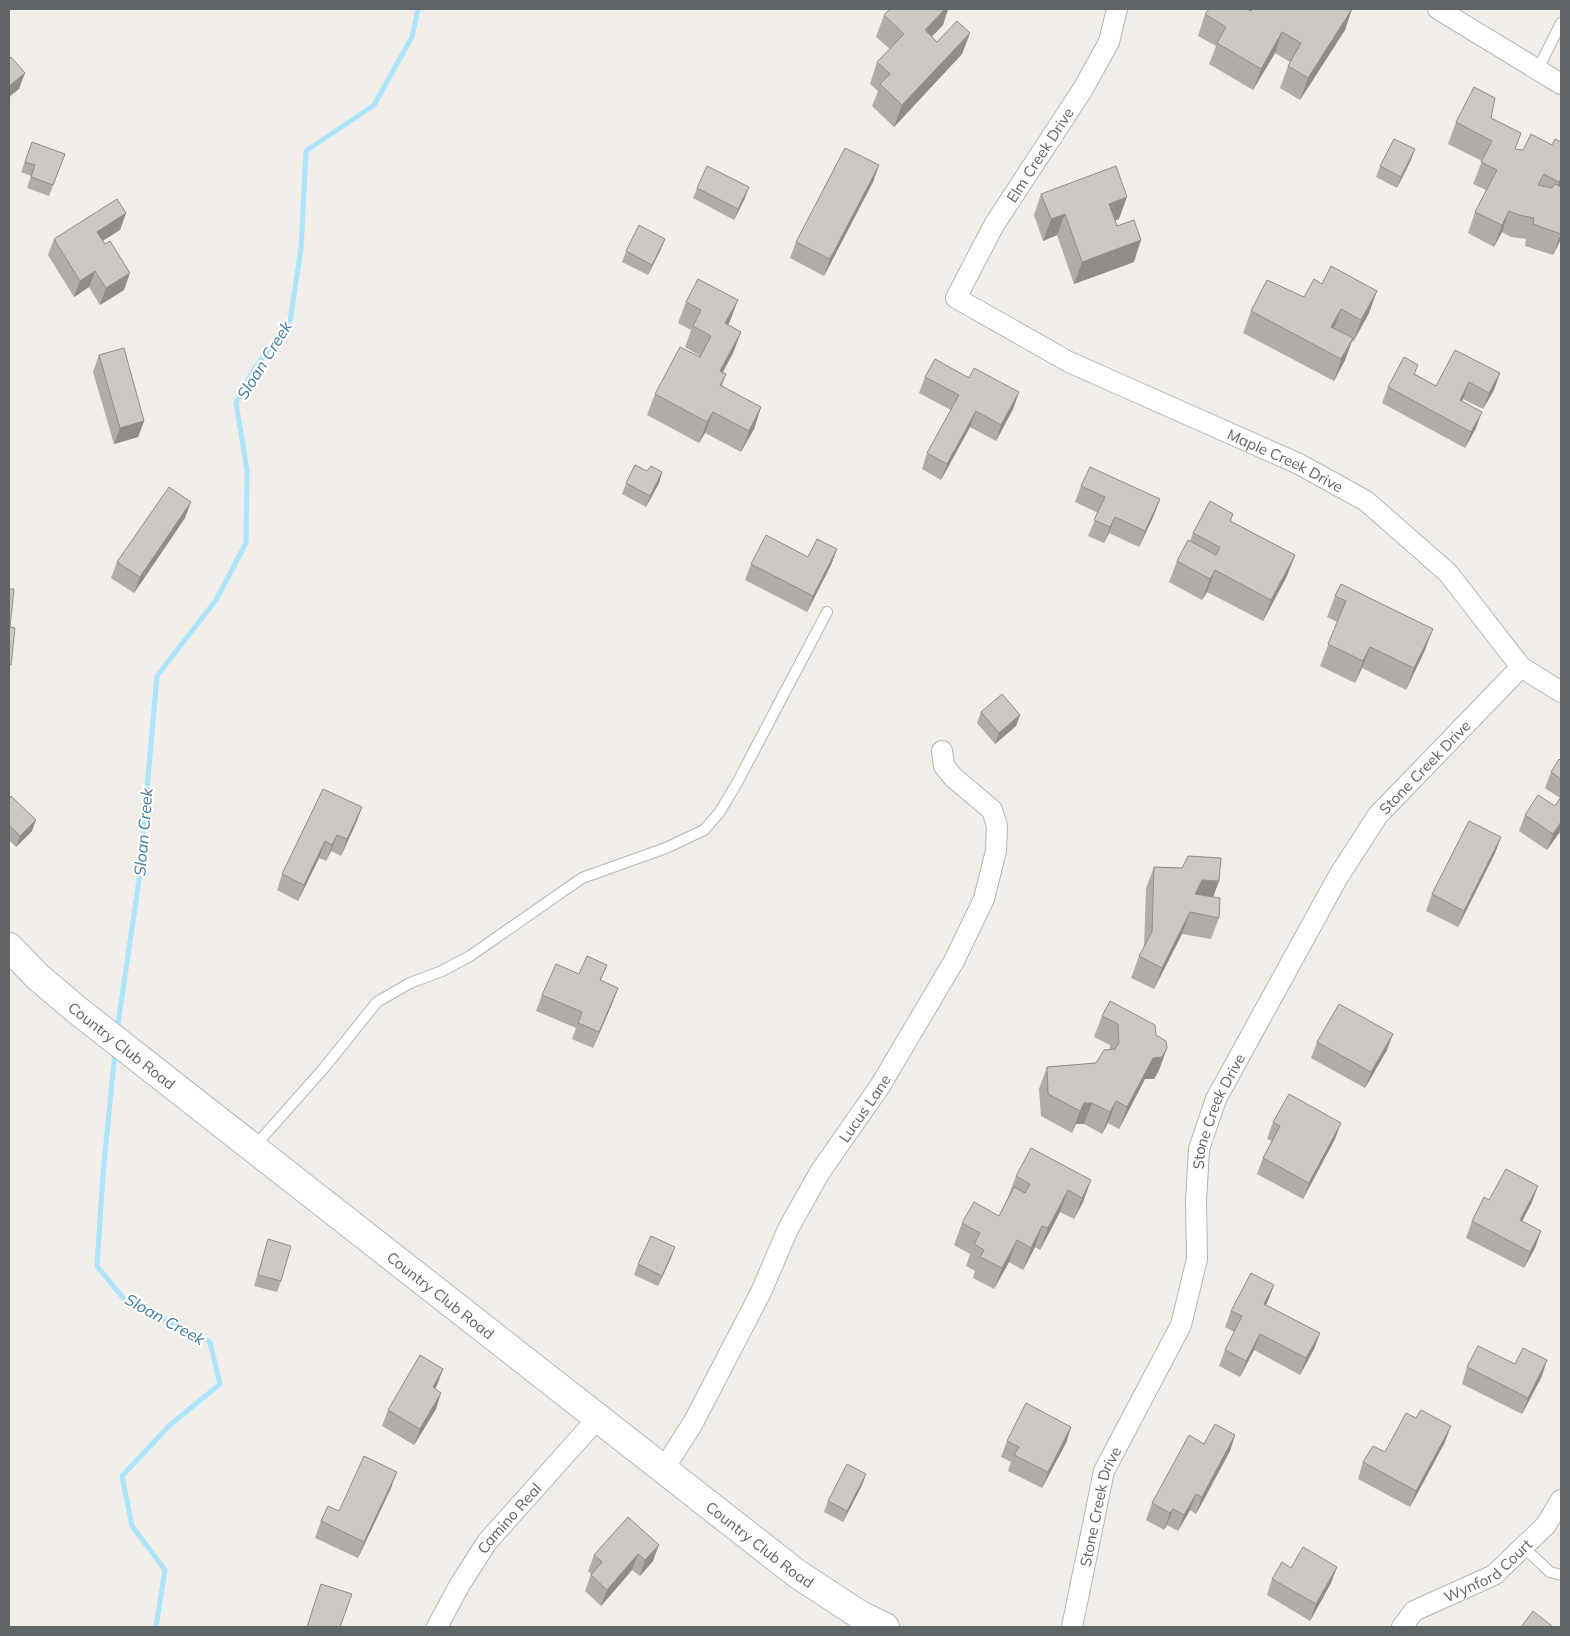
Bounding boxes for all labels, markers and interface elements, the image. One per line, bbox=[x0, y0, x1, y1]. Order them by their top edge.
street label: Elm Creek Drive bbox=[1002, 104, 1078, 206]
water label: Sloan Creek bbox=[232, 317, 296, 403]
street label: Maple Creek Drive bbox=[1225, 424, 1347, 496]
street label: Stone Creek Drive bbox=[1375, 716, 1474, 818]
water label: Sloan Creek bbox=[129, 786, 157, 877]
street label: Country Club Road bbox=[64, 997, 179, 1093]
street label: Stone Creek Drive bbox=[1188, 1050, 1249, 1170]
street label: Lucus Lane bbox=[834, 1071, 894, 1146]
street label: Country Club Road bbox=[383, 1247, 498, 1343]
water label: Sloan Creek bbox=[122, 1289, 209, 1350]
street label: Stone Creek Drive bbox=[1075, 1443, 1125, 1568]
street label: Camino Real bbox=[473, 1479, 545, 1557]
street label: Country Club Road bbox=[702, 1497, 818, 1592]
street label: Wynford Court bbox=[1441, 1534, 1536, 1606]

